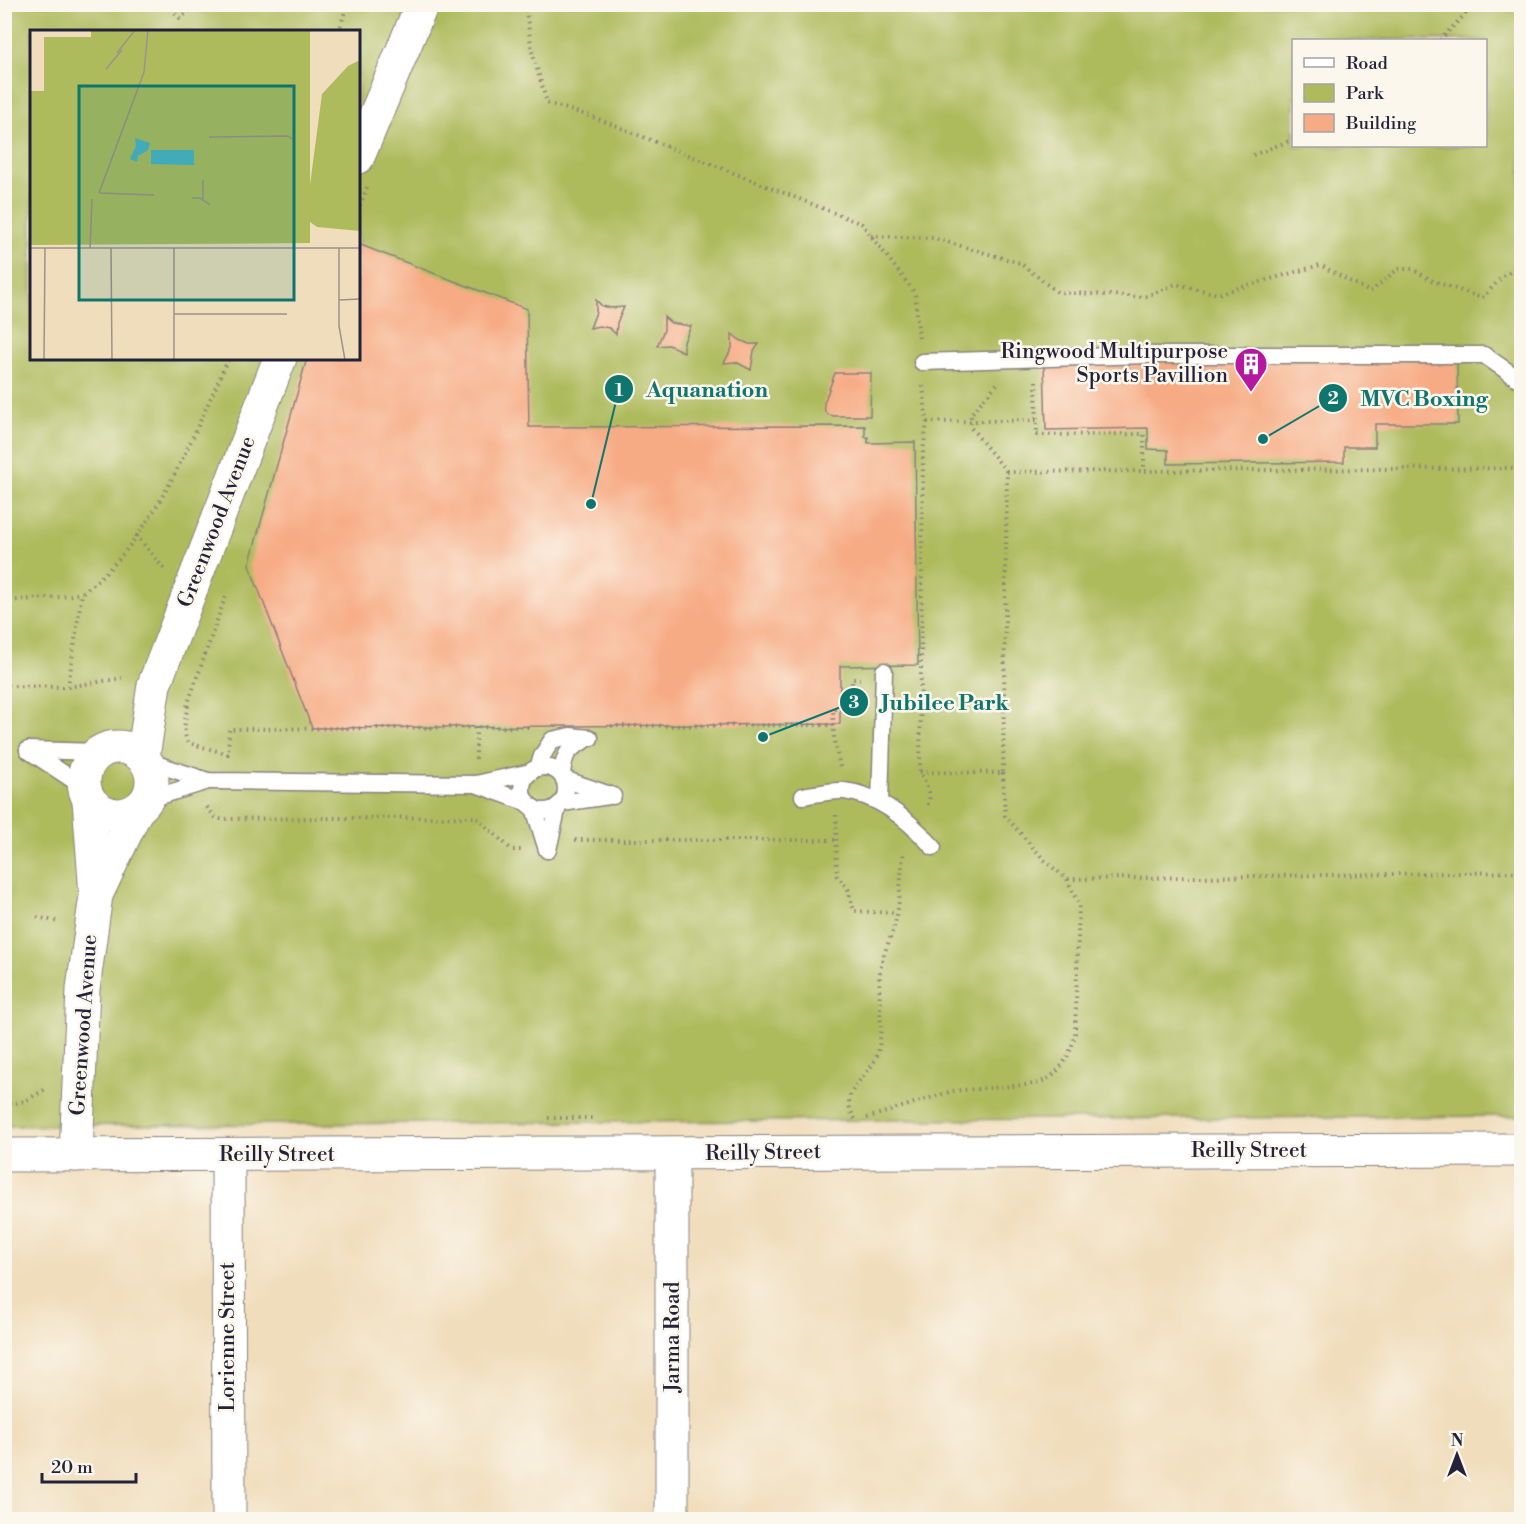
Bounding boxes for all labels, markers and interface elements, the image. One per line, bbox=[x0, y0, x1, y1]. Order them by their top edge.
inset map bbox=[30, 30, 360, 360]
legend bbox=[1292, 39, 1487, 147]
text: Road bbox=[1346, 52, 1389, 75]
text: Park bbox=[1346, 82, 1385, 105]
text: Building bbox=[1345, 112, 1417, 135]
place label: Ringwood Multipurpose Sports Pavillion bbox=[1000, 339, 1228, 389]
building icon: Ringwood Multipurpose Sports Pavillion bbox=[1233, 346, 1269, 393]
callout: Aquanation bbox=[604, 369, 780, 409]
text: Aquanation bbox=[645, 377, 768, 404]
callout: MVC Boxing bbox=[1318, 378, 1499, 418]
text: 1 bbox=[615, 379, 624, 402]
text: MVC Boxing bbox=[1360, 386, 1488, 413]
text: 2 bbox=[1327, 387, 1339, 410]
street label: Greenwood Avenue bbox=[172, 433, 262, 611]
callout: Jubilee Park bbox=[839, 682, 1021, 722]
text: Jubilee Park bbox=[878, 690, 1009, 717]
text: 3 bbox=[849, 691, 860, 714]
street label: Greenwood Avenue bbox=[65, 934, 103, 1116]
street label: Reilly Street bbox=[1191, 1138, 1308, 1164]
street label: Reilly Street bbox=[705, 1139, 822, 1167]
street label: Reilly Street bbox=[219, 1142, 336, 1168]
street label: Lorienne Street bbox=[215, 1262, 241, 1412]
street label: Jarma Road bbox=[660, 1281, 686, 1394]
north arrow bbox=[1427, 1425, 1487, 1485]
text: N bbox=[1451, 1431, 1464, 1451]
scale bar bbox=[42, 1446, 136, 1484]
text: 20 m bbox=[51, 1456, 93, 1479]

